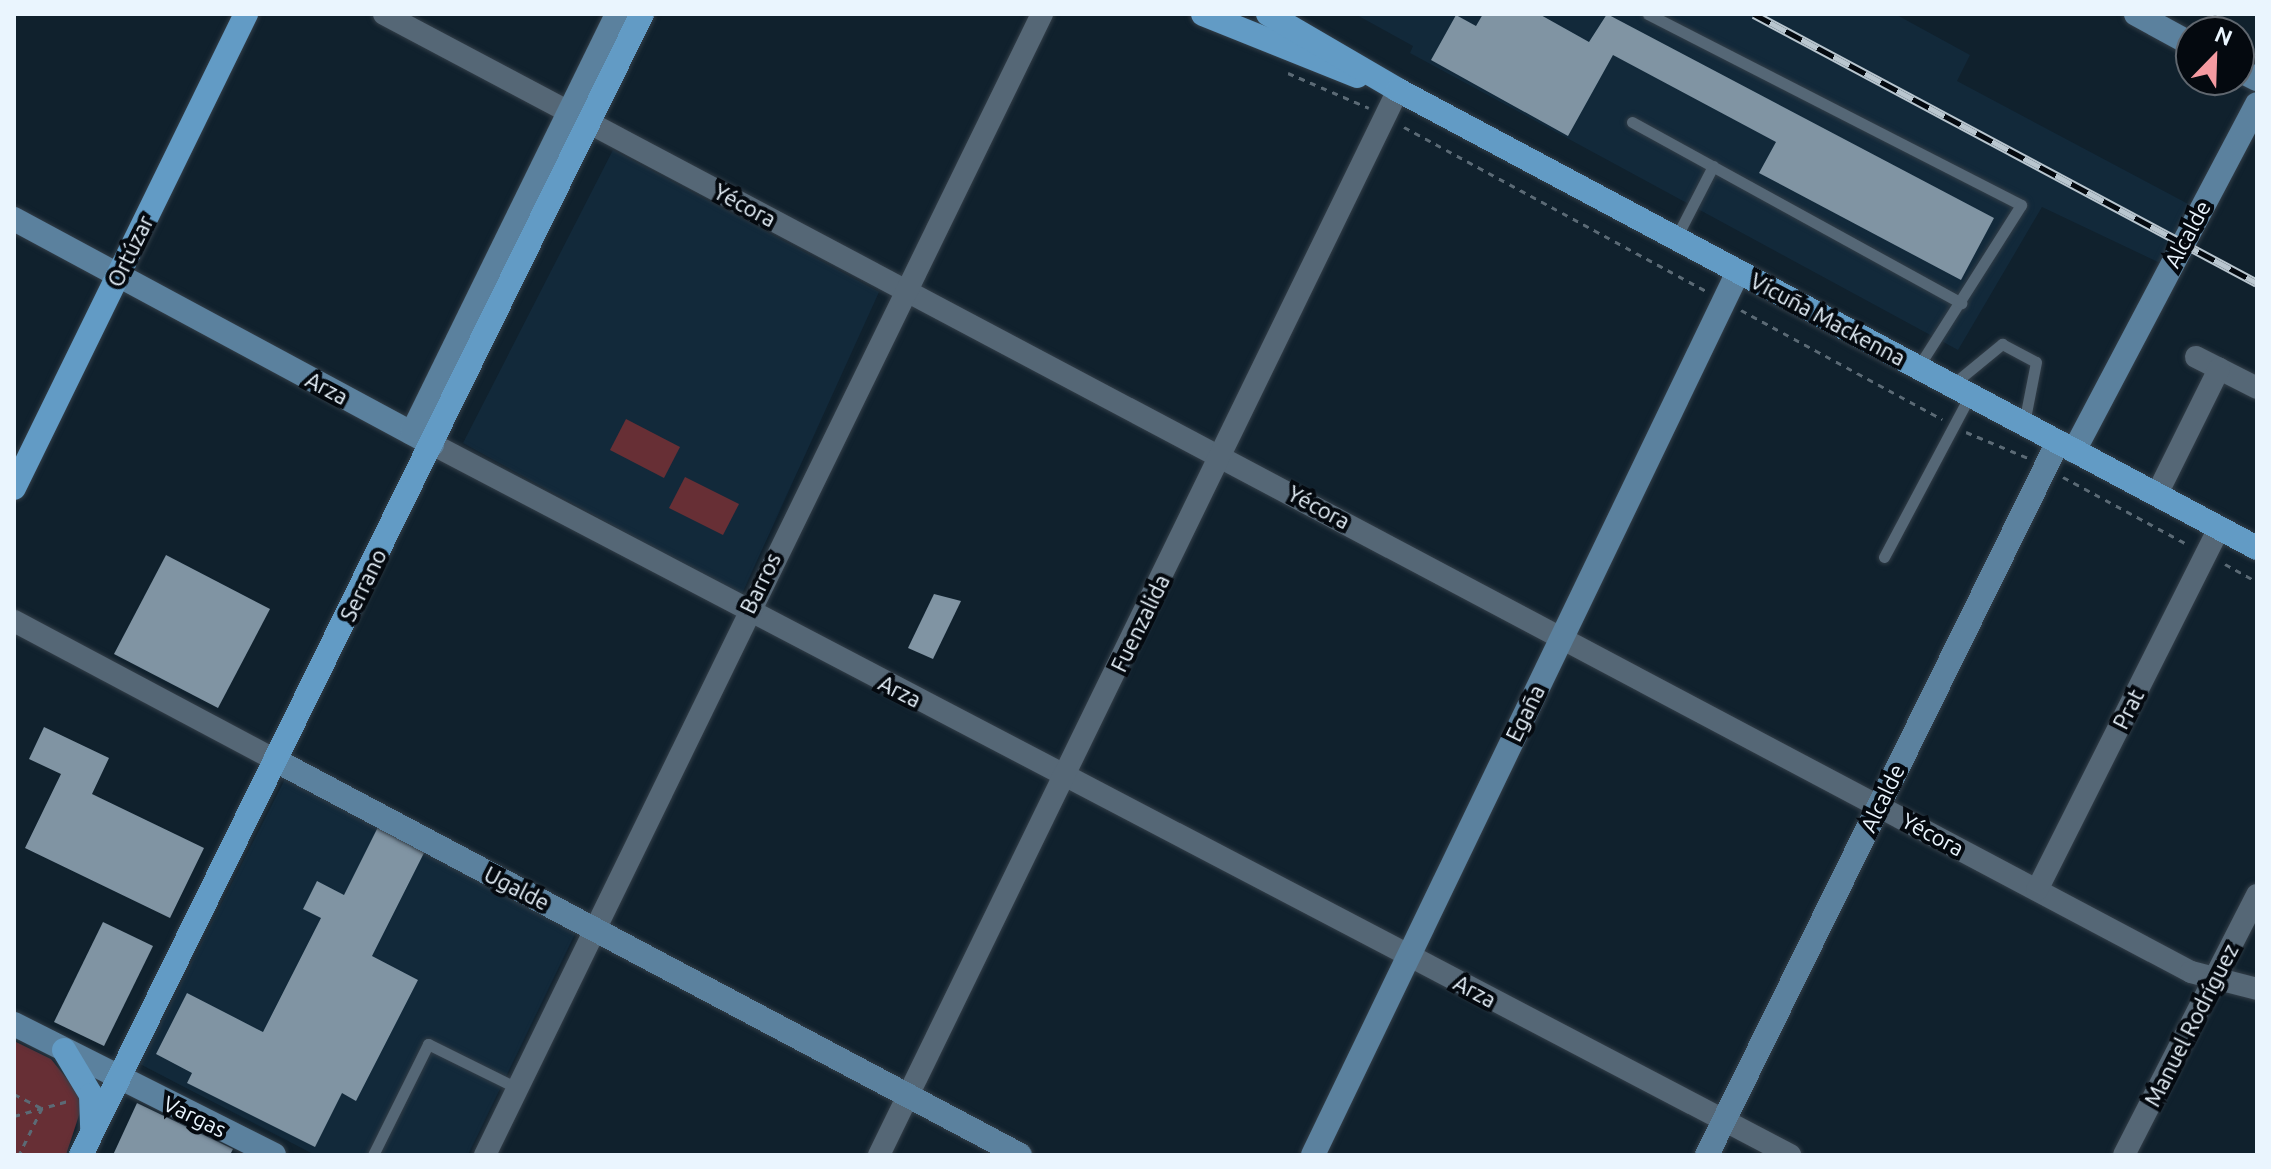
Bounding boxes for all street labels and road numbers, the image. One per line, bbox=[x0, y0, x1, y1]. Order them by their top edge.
street label: Yécora bbox=[709, 178, 781, 232]
street label: Alcalde bbox=[2158, 196, 2216, 272]
street label: Ortúzar bbox=[101, 211, 159, 291]
street label: Vicuña Mackenna bbox=[1746, 267, 1910, 371]
street label: Arza bbox=[301, 366, 353, 410]
street label: Yécora bbox=[1283, 480, 1355, 534]
street label: Serrano bbox=[334, 545, 392, 625]
street label: Barros bbox=[734, 548, 786, 618]
street label: Fuenzalida bbox=[1105, 570, 1175, 676]
street label: Arza bbox=[874, 669, 926, 713]
street label: Egaña bbox=[1500, 680, 1550, 746]
street label: Prat bbox=[2107, 685, 2149, 733]
street label: Alcalde bbox=[1854, 760, 1910, 836]
street label: Yécora bbox=[1897, 807, 1969, 861]
street label: Ugalde bbox=[480, 860, 554, 916]
street label: Manuel Rodríguez bbox=[2139, 939, 2243, 1111]
street label: Arza bbox=[1449, 969, 1501, 1013]
street label: Vargas bbox=[159, 1090, 231, 1142]

